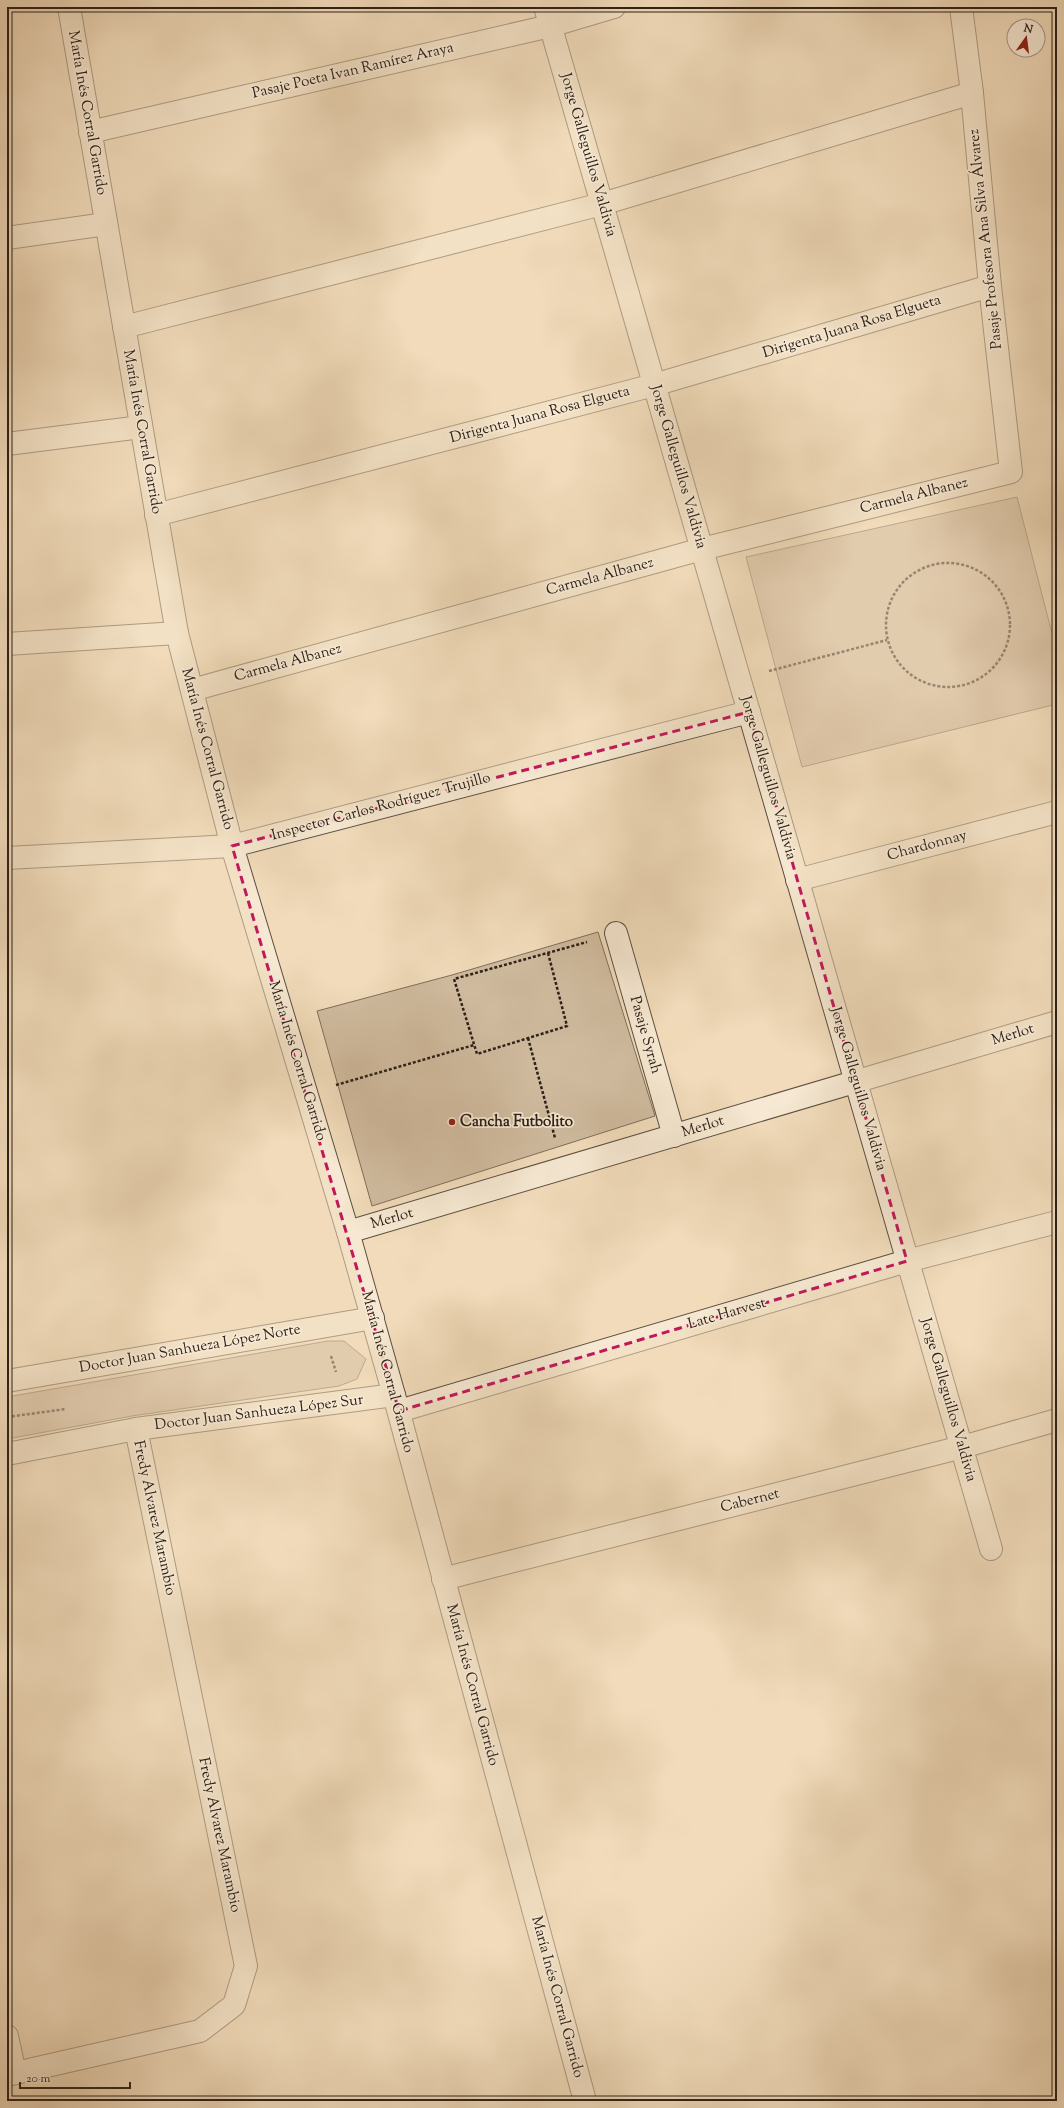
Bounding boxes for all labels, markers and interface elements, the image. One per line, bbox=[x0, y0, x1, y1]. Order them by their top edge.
north arrow bbox=[1006, 18, 1046, 58]
text: N bbox=[1021, 20, 1035, 38]
street label: María Inés Corral Garrido bbox=[62, 29, 112, 197]
street label: Pasaje Poeta Ivan Ramírez Araya bbox=[250, 38, 456, 104]
street label: Jorge Galleguillos Valdivia bbox=[554, 70, 621, 239]
street label: Pasaje Profesora Ana Silva Álvarez bbox=[963, 128, 1008, 350]
street label: Dirigenta Juana Rosa Elgueta bbox=[760, 290, 944, 364]
street label: María Inés Corral Garrido bbox=[117, 348, 167, 516]
street label: Dirigenta Juana Rosa Elgueta bbox=[448, 381, 632, 449]
street label: Jorge Galleguillos Valdivia bbox=[644, 382, 711, 551]
street label: Carmela Albanez bbox=[858, 472, 971, 520]
street label: Carmela Albanez bbox=[544, 552, 656, 601]
street label: Carmela Albanez bbox=[232, 638, 344, 687]
street label: María Inés Corral Garrido bbox=[175, 666, 239, 832]
street label: Jorge Galleguillos Valdivia bbox=[734, 693, 801, 862]
street label: Inspector Carlos Rodríguez Trujillo bbox=[269, 768, 493, 846]
street label: Chardonnay bbox=[885, 825, 970, 867]
street label: María Inés Corral Garrido bbox=[263, 978, 331, 1144]
street label: Pasaje Syrah bbox=[624, 994, 666, 1076]
street label: Jorge Galleguillos Valdivia bbox=[824, 1004, 891, 1173]
street label: Merlot bbox=[989, 1019, 1037, 1051]
street label: Merlot bbox=[679, 1111, 727, 1143]
place label: Cancha Futbolito bbox=[460, 1112, 573, 1133]
marker: Cancha Futbolito bbox=[447, 1117, 457, 1127]
street label: Merlot bbox=[368, 1203, 416, 1235]
street label: María Inés Corral Garrido bbox=[355, 1289, 419, 1455]
street label: Late Harvest bbox=[685, 1293, 769, 1335]
street label: Jorge Galleguillos Valdivia bbox=[914, 1315, 981, 1484]
street label: Doctor Juan Sanhueza López Norte bbox=[78, 1319, 302, 1379]
street label: Doctor Juan Sanhueza López Sur bbox=[153, 1390, 365, 1436]
street label: Fredy Alvarez Marambio bbox=[127, 1439, 181, 1597]
street label: Cabernet bbox=[718, 1484, 782, 1518]
street label: María Inés Corral Garrido bbox=[440, 1602, 504, 1768]
street label: Fredy Alvarez Marambio bbox=[192, 1756, 246, 1914]
street label: María Inés Corral Garrido bbox=[525, 1914, 589, 2080]
scale bar bbox=[20, 2064, 130, 2090]
text: 20 m bbox=[26, 2070, 51, 2088]

